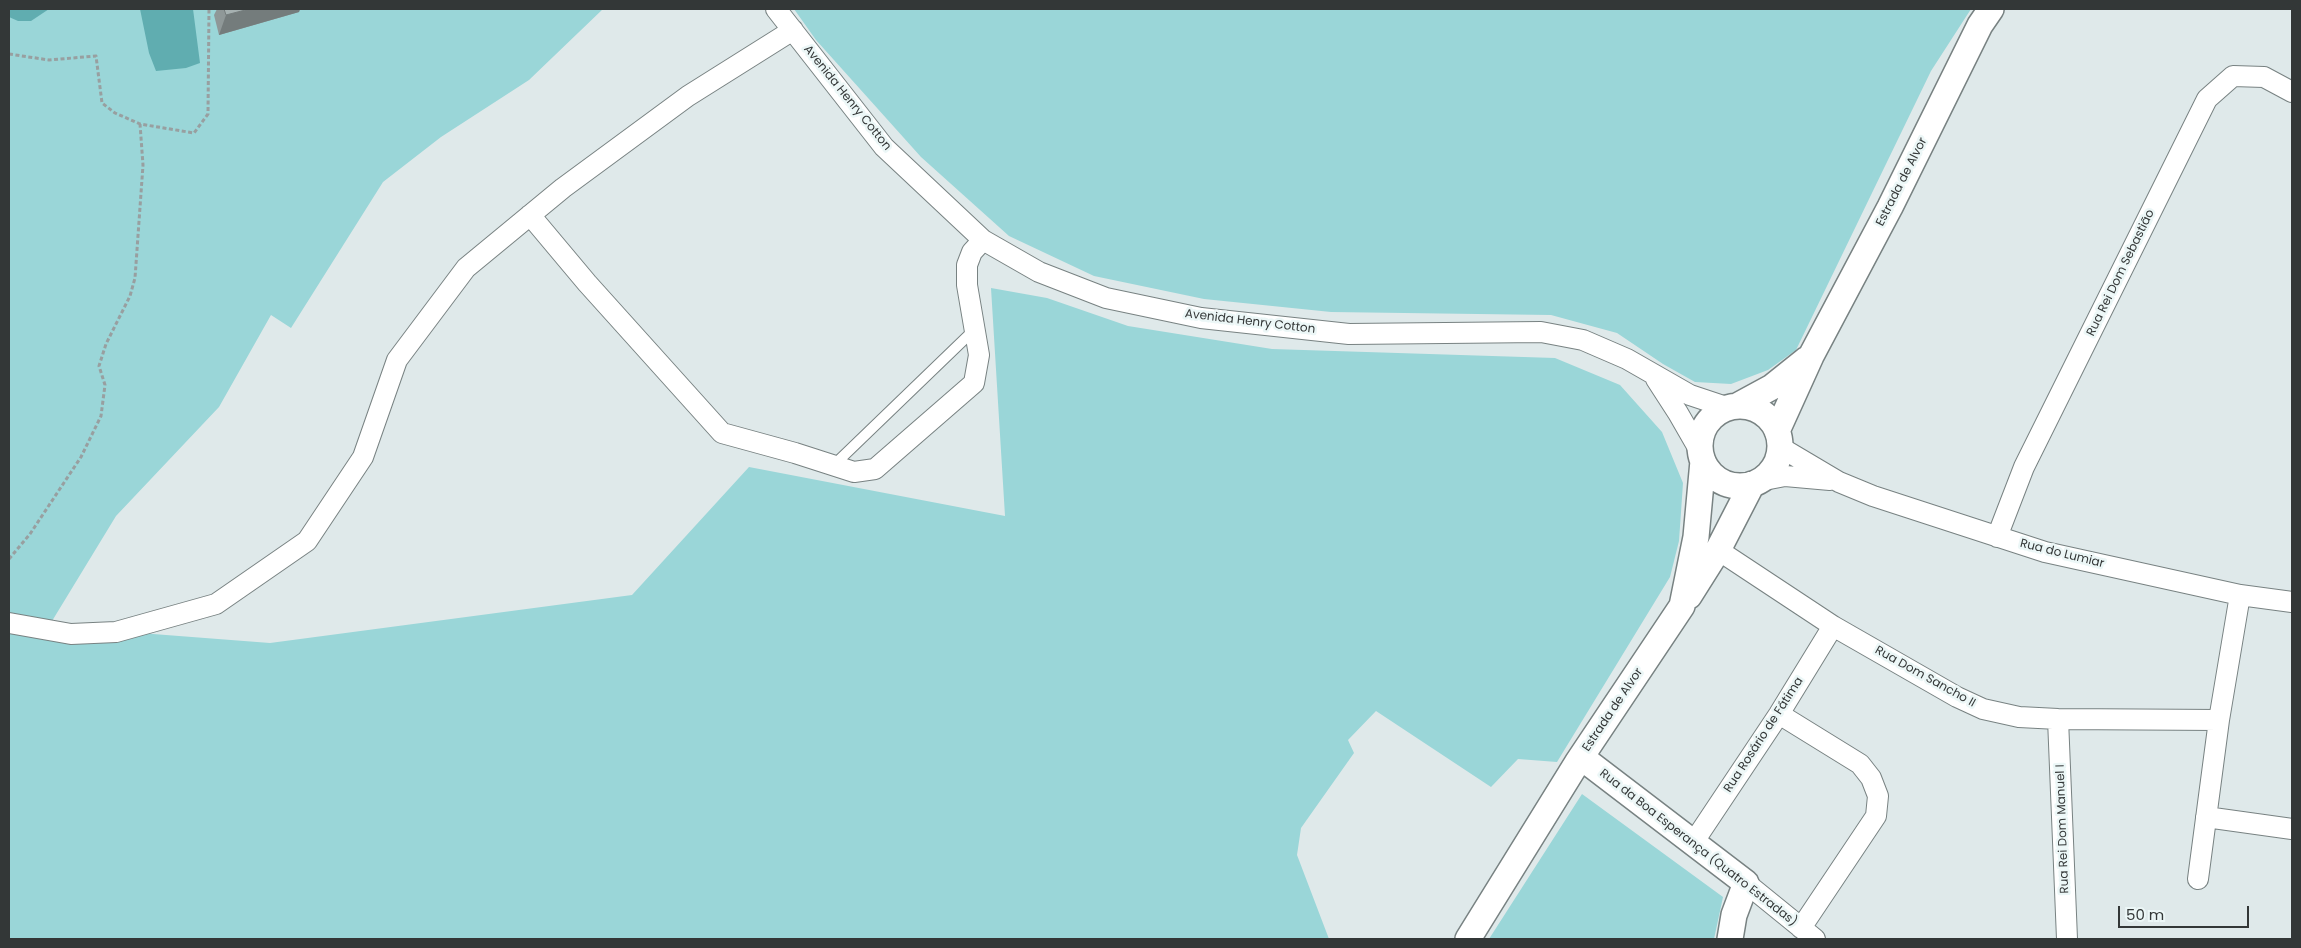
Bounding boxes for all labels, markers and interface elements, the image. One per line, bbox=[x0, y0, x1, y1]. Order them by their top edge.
street label: Avenida Henry Cotton bbox=[800, 42, 894, 154]
street label: Estrada de Alvor bbox=[1873, 135, 1931, 229]
street label: Rua Rei Dom Sebastião bbox=[2084, 207, 2158, 339]
street label: Avenida Henry Cotton bbox=[1184, 307, 1316, 337]
street label: Rua do Lumiar bbox=[2019, 537, 2105, 571]
street label: Rua Dom Sancho II bbox=[1872, 643, 1978, 711]
street label: Estrada de Alvor bbox=[1580, 666, 1646, 754]
street label: Rua Rosário de Fátima bbox=[1721, 675, 1807, 795]
street label: Rua Rei Dom Manuel I bbox=[2054, 764, 2072, 894]
street label: Rua da Boa Esperança (Quatro Estradas) bbox=[1596, 766, 1800, 930]
scale bar bbox=[2121, 896, 2252, 928]
text: 50 m bbox=[2126, 904, 2164, 925]

